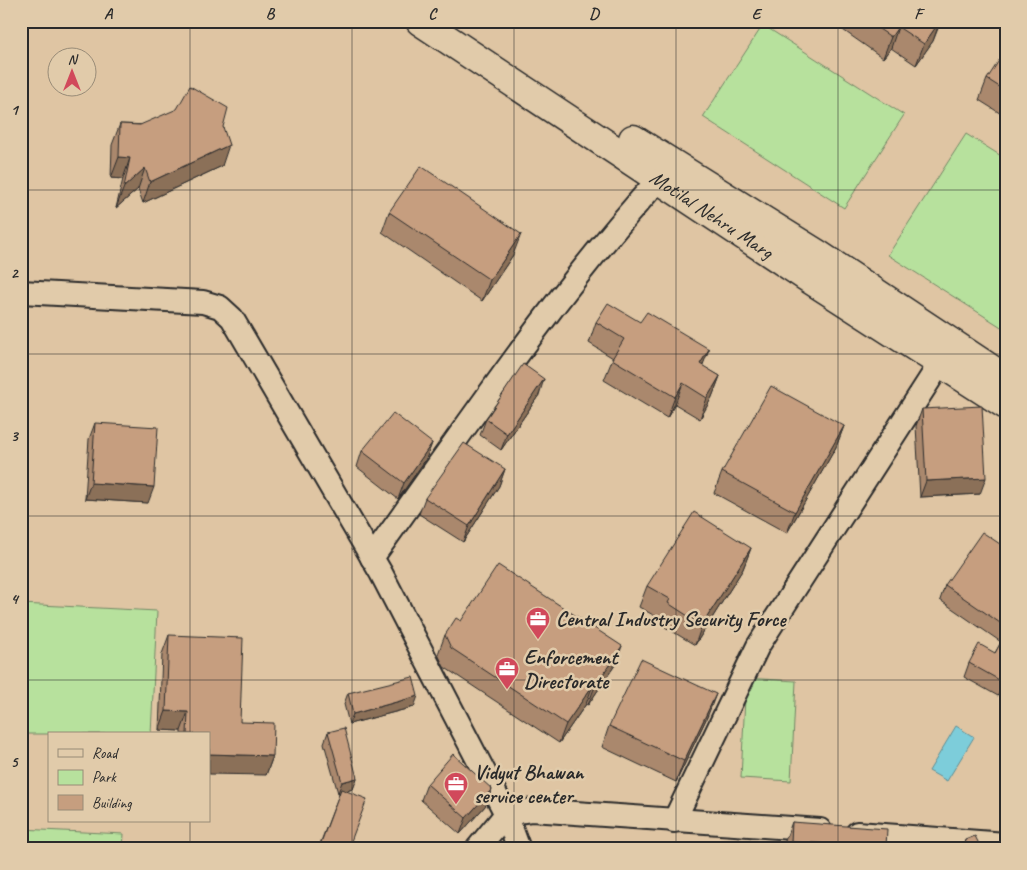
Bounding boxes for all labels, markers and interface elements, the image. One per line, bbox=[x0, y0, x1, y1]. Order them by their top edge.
text: A bbox=[104, 4, 114, 24]
text: B bbox=[266, 4, 276, 24]
text: C bbox=[428, 4, 438, 24]
text: D bbox=[589, 4, 600, 24]
text: E bbox=[752, 4, 763, 24]
text: F bbox=[914, 4, 925, 24]
north arrow bbox=[48, 48, 98, 98]
text: N bbox=[68, 51, 79, 68]
text: 1 bbox=[10, 100, 19, 120]
street label: Motilal Nehru Marg bbox=[645, 164, 780, 265]
text: 2 bbox=[10, 263, 19, 283]
text: 3 bbox=[10, 426, 19, 446]
text: 4 bbox=[10, 589, 19, 609]
office icon: Central Industry Security Force bbox=[525, 606, 551, 640]
place label: Central Industry Security Force bbox=[556, 606, 788, 633]
place label: Enforcement Directorate bbox=[524, 644, 619, 694]
office icon: Enforcement Directorate bbox=[494, 656, 520, 690]
legend bbox=[48, 732, 210, 822]
text: Road bbox=[92, 744, 119, 763]
text: 5 bbox=[11, 752, 20, 772]
place label: Vidyut Bhawan service center bbox=[474, 759, 585, 809]
text: Park bbox=[92, 768, 117, 787]
office icon: Vidyut Bhawan service center bbox=[443, 771, 469, 805]
text: Building bbox=[92, 794, 132, 813]

